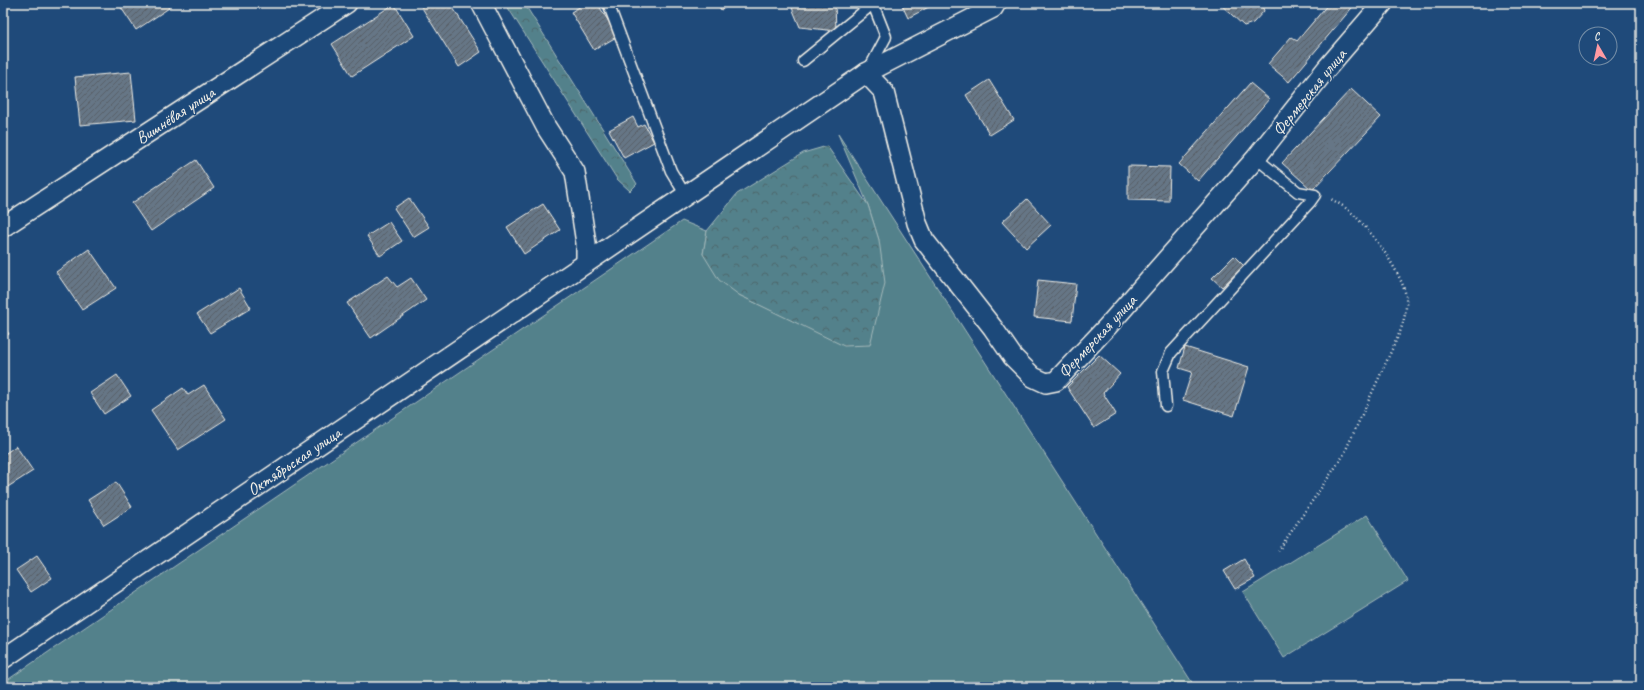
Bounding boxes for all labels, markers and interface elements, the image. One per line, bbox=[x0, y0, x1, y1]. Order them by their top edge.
north arrow bbox=[1578, 26, 1618, 66]
text: С bbox=[1593, 29, 1602, 43]
street label: Фермерская улица bbox=[1268, 43, 1352, 140]
street label: Вишнёвая улица bbox=[132, 81, 220, 149]
street label: Фермерская улица bbox=[1053, 289, 1142, 382]
street label: Октябрьская улица bbox=[243, 421, 347, 500]

